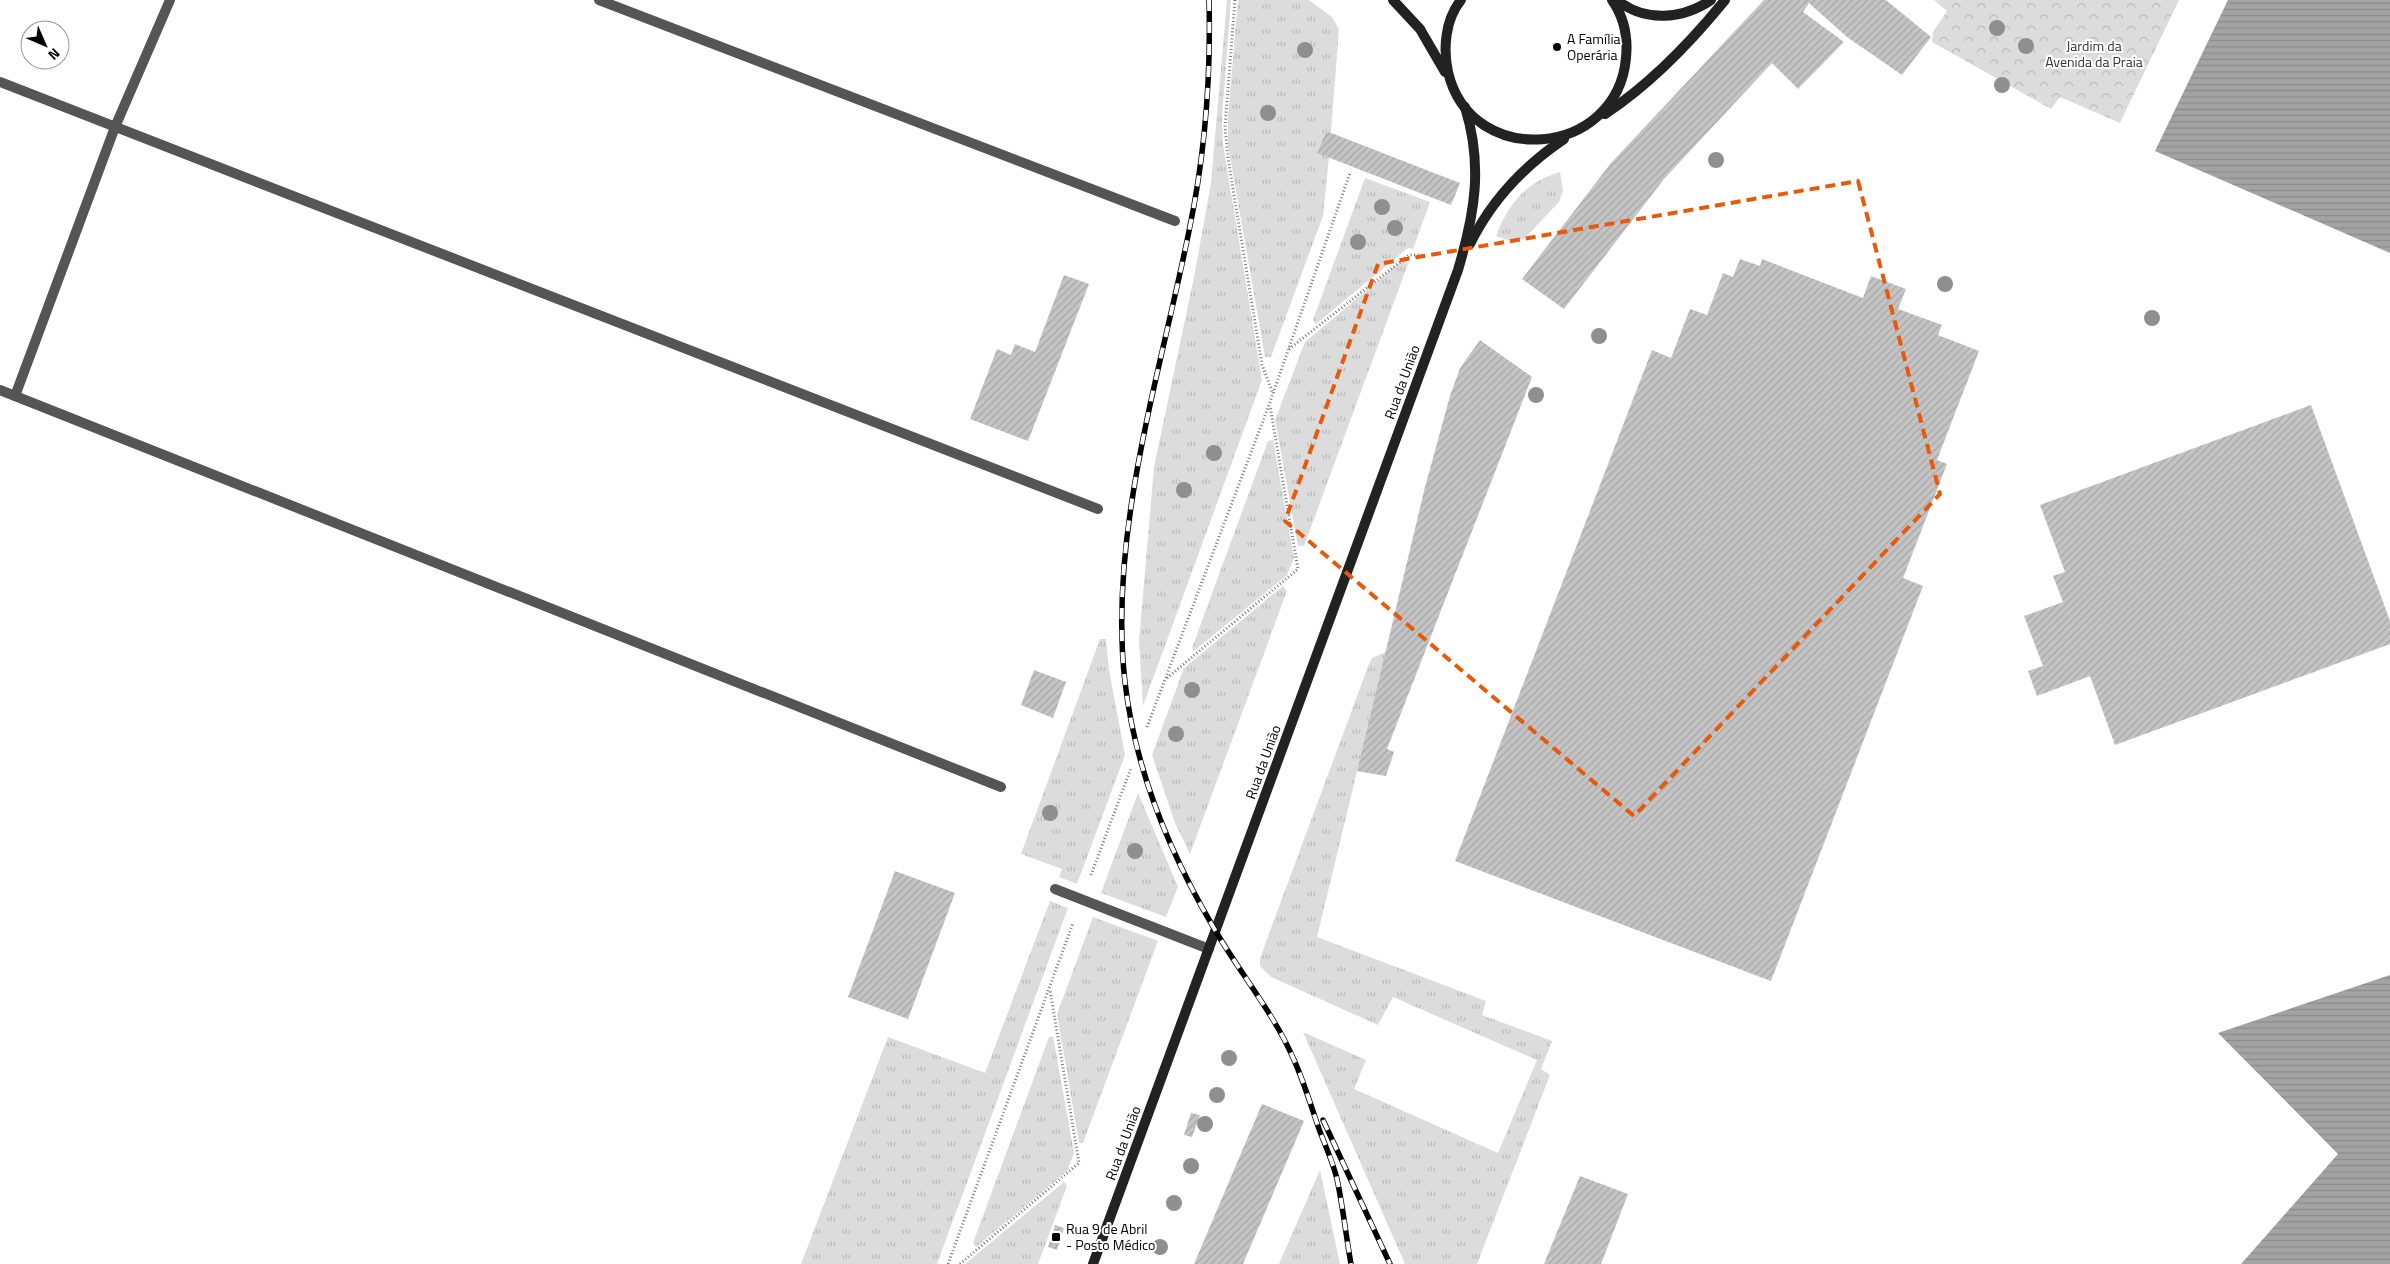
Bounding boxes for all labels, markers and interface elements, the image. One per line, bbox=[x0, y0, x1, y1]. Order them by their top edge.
north arrow bbox=[20, 20, 70, 70]
place label: A Família Operária bbox=[1567, 28, 1621, 65]
park label: Jardim da Avenida da Praia bbox=[2045, 35, 2143, 72]
marker: A Família Operária bbox=[1551, 41, 1563, 53]
text: N bbox=[44, 44, 65, 65]
street label: Rua da União bbox=[1378, 342, 1425, 422]
street label: Rua da União bbox=[1239, 722, 1286, 802]
street label: Rua da União bbox=[1099, 1103, 1146, 1183]
place label: Rua 9 de Abril - Posto Médico bbox=[1066, 1218, 1155, 1255]
marker: Rua 9 de Abril - Posto Médico bbox=[1050, 1231, 1062, 1243]

